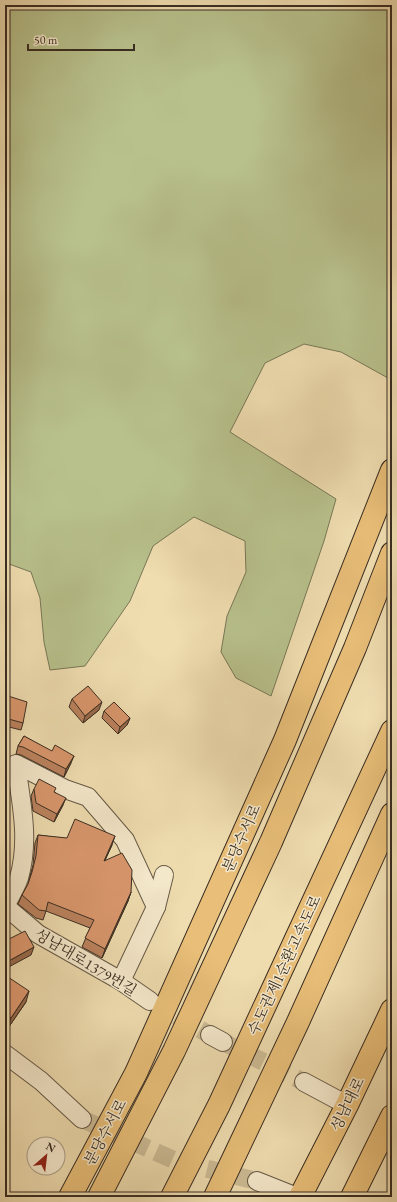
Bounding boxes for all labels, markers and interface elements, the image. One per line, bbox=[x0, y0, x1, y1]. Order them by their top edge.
scale bar bbox=[28, 26, 134, 52]
text: 50 m bbox=[34, 32, 58, 48]
street label: 분당수서로 bbox=[218, 801, 265, 875]
street label: 수도권제1순환고속도로 bbox=[243, 892, 325, 1038]
street label: 성남대로1379번길 bbox=[31, 924, 141, 1000]
street label: 성남대로 bbox=[326, 1073, 368, 1134]
street label: 분당수서로 bbox=[80, 1095, 131, 1168]
north arrow bbox=[26, 1136, 66, 1176]
text: N bbox=[43, 1139, 58, 1155]

